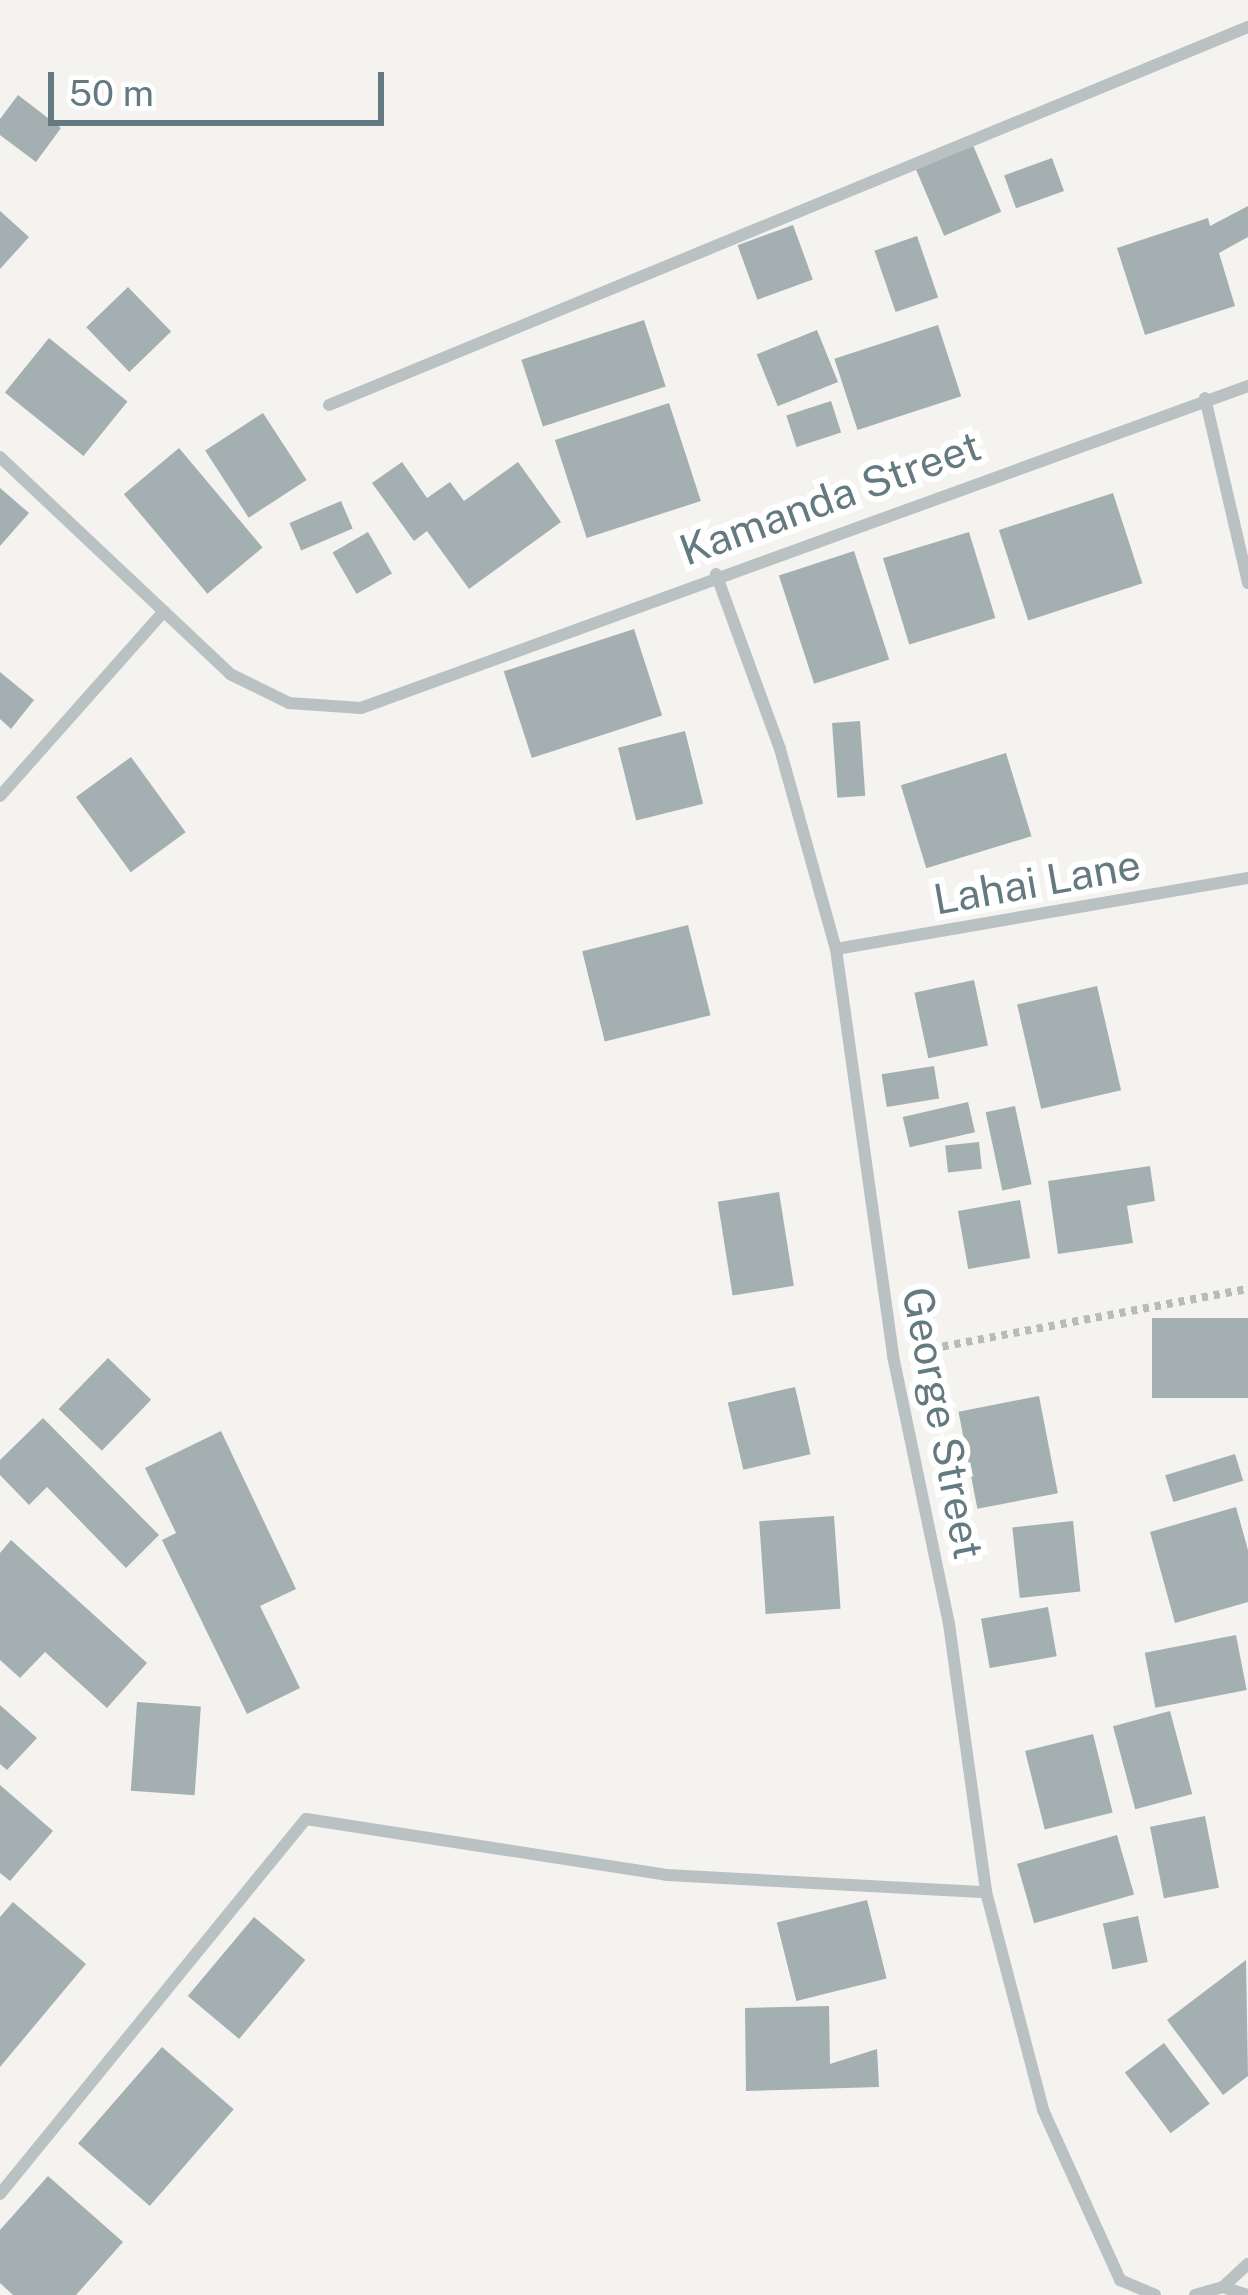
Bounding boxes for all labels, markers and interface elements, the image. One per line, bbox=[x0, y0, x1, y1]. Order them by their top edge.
scale bar bbox=[54, 48, 390, 122]
text: 50 m bbox=[69, 72, 154, 114]
street label: Kamanda Street bbox=[673, 420, 987, 576]
street label: Lahai Lane bbox=[929, 839, 1145, 925]
street label: George Street bbox=[892, 1283, 994, 1563]

